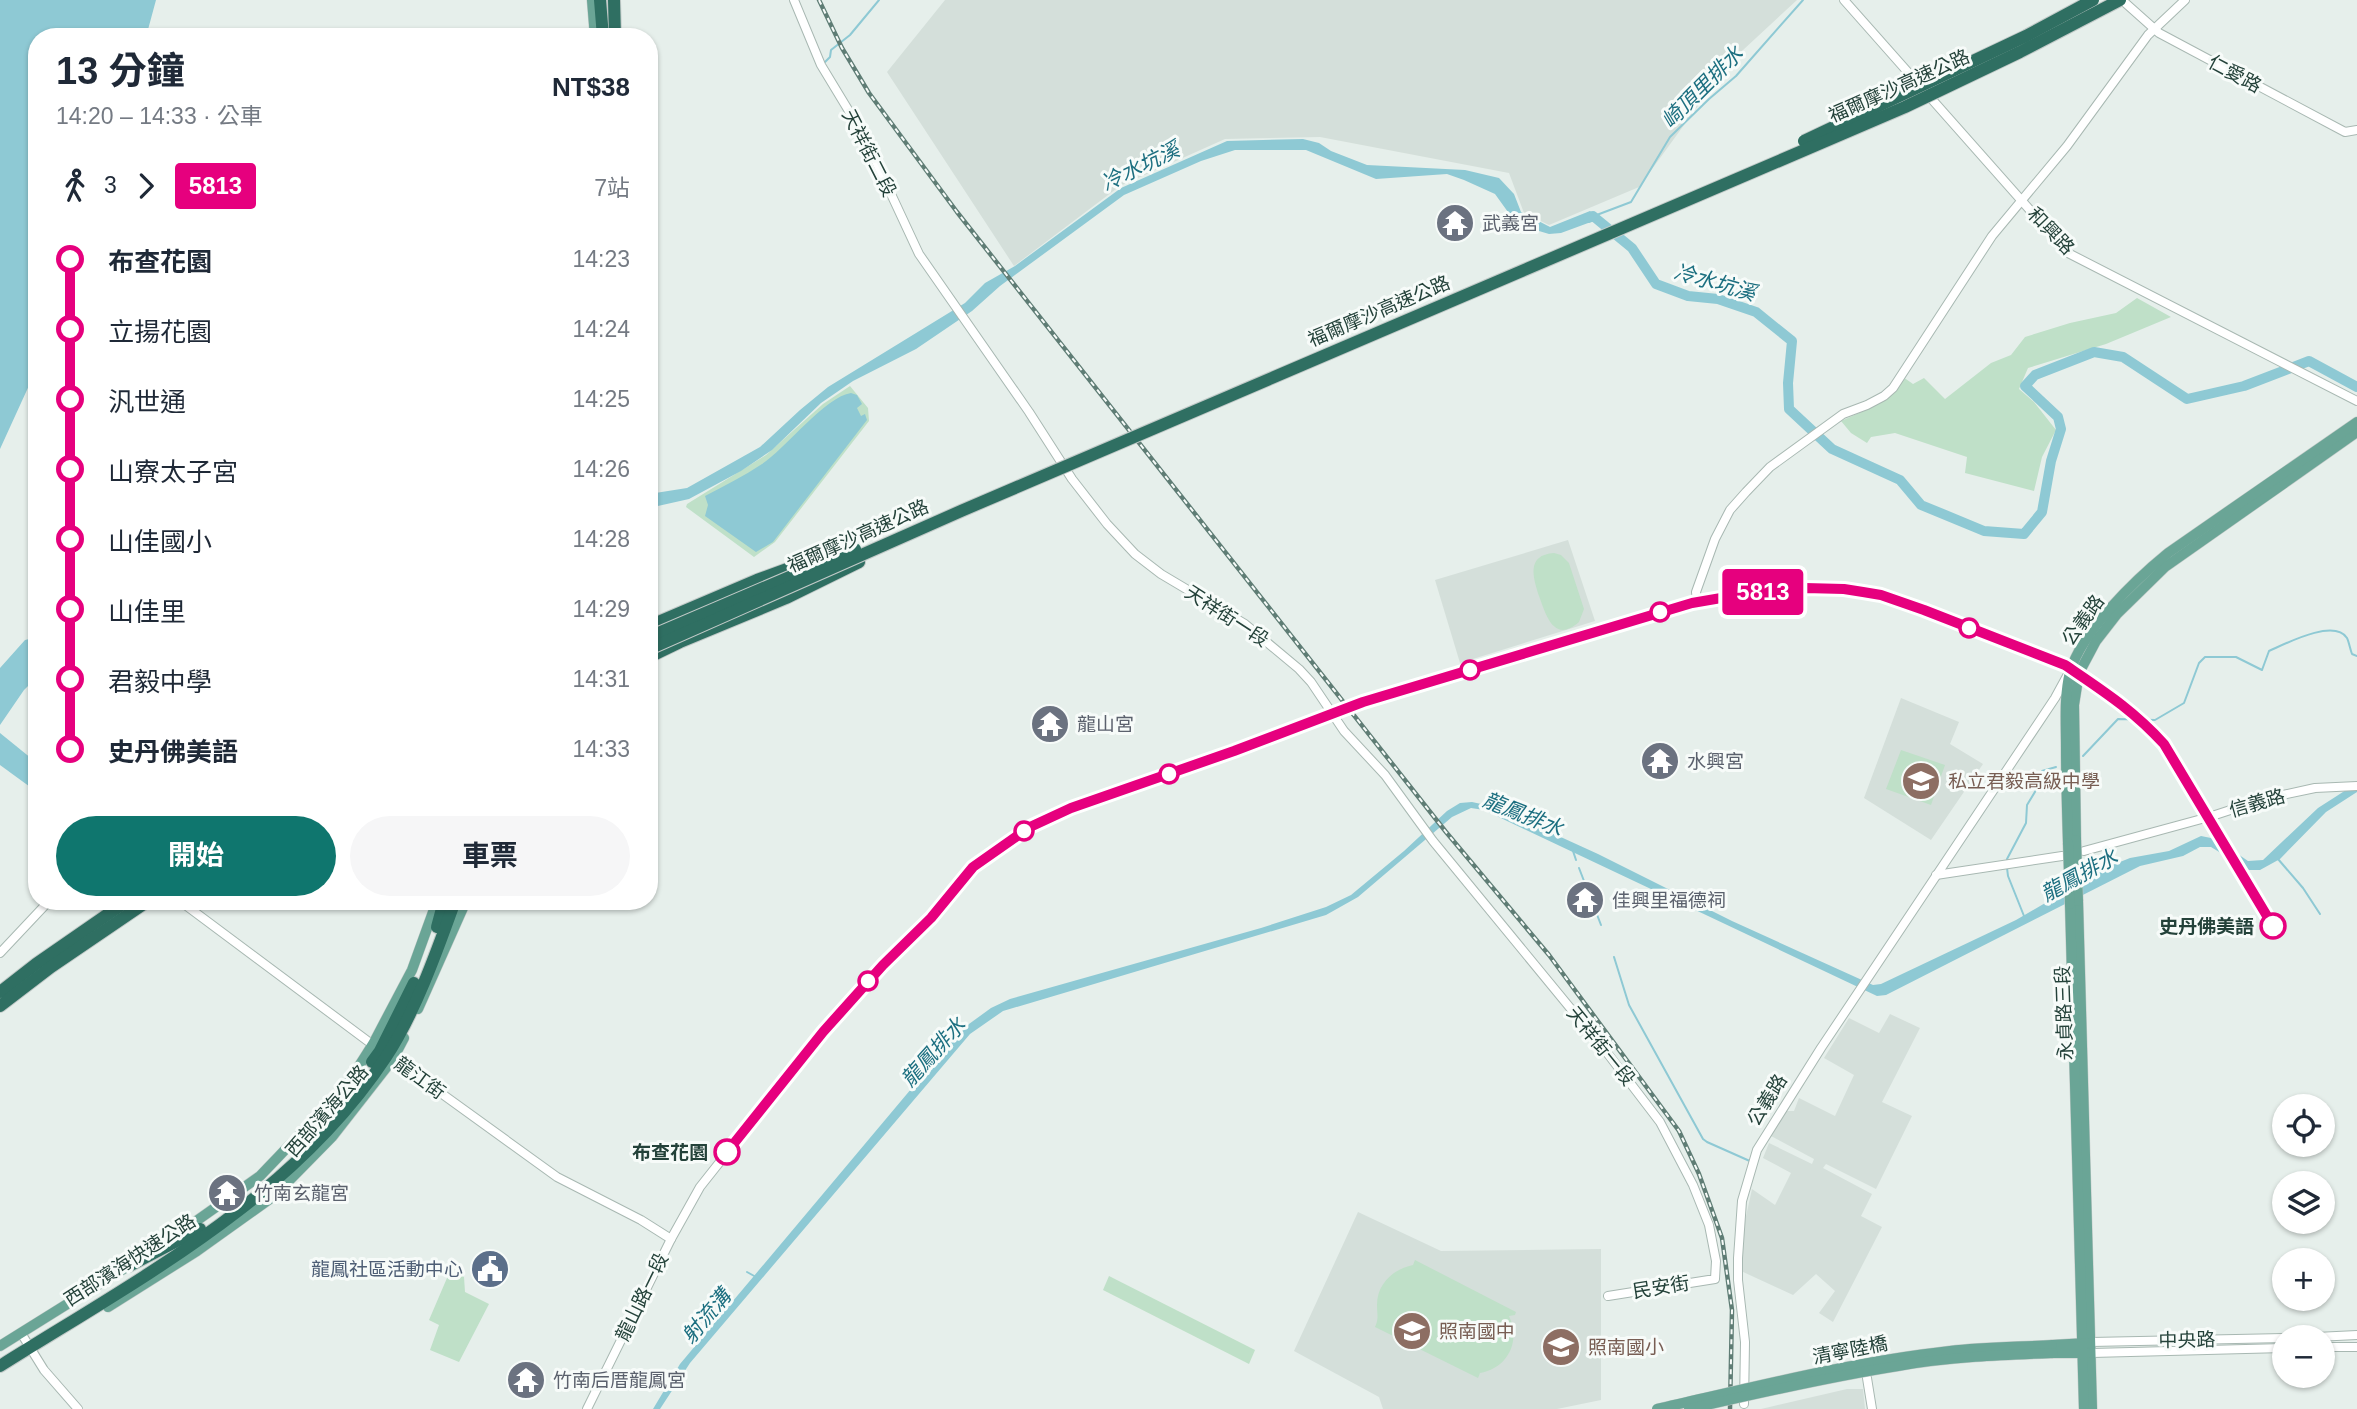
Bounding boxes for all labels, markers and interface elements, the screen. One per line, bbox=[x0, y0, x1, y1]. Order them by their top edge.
water label: 崎頂里排水 bbox=[1657, 41, 1748, 132]
street label: 福爾摩沙高速公路 bbox=[1825, 45, 1973, 127]
text: 13 分鐘 bbox=[56, 50, 185, 92]
street label: 仁愛路 bbox=[2205, 51, 2265, 97]
text: NT$38 bbox=[552, 72, 630, 102]
text: 14:20 – 14:33 · 公車 bbox=[56, 103, 263, 129]
street label: 天祥街二段 bbox=[838, 106, 900, 200]
water label: 冷水坑溪 bbox=[1097, 136, 1185, 195]
icon: walk bbox=[56, 167, 94, 205]
icon: forward bbox=[127, 167, 165, 205]
text: 3 bbox=[104, 172, 117, 198]
text: 5813 bbox=[189, 172, 242, 199]
text: 7站 bbox=[594, 175, 630, 201]
temple icon: 武義宮 bbox=[1434, 202, 1476, 244]
street label: 和興路 bbox=[2024, 203, 2078, 259]
place label: 武義宮 bbox=[1482, 213, 1539, 234]
text: 14:23 bbox=[572, 246, 630, 272]
text: 布查花園 bbox=[108, 247, 212, 277]
water label: 冷水坑溪 bbox=[1671, 259, 1761, 305]
street label: 福爾摩沙高速公路 bbox=[1305, 272, 1453, 350]
text: 14:24 bbox=[572, 316, 630, 342]
text: 立揚花園 bbox=[108, 317, 212, 347]
text: 14:25 bbox=[572, 386, 630, 412]
text: 汎世通 bbox=[108, 387, 186, 417]
text: 14:26 bbox=[572, 456, 630, 482]
text: 山寮太子宮 bbox=[108, 457, 238, 487]
street label: 福爾摩沙高速公路 bbox=[784, 495, 932, 577]
text: 14:28 bbox=[572, 526, 630, 552]
text: 山佳國小 bbox=[108, 527, 212, 557]
line badge: 5813 bbox=[1714, 569, 1812, 615]
text: 5813 bbox=[1736, 578, 1790, 605]
street label: 天祥街一段 bbox=[1181, 581, 1273, 651]
street label: 公義路 bbox=[2058, 591, 2108, 649]
text: 14:29 bbox=[572, 596, 630, 622]
text: 山佳里 bbox=[108, 597, 186, 627]
unlabelled marker bbox=[1650, 602, 1670, 622]
unlabelled marker bbox=[1959, 618, 1979, 638]
unlabelled marker bbox=[1460, 660, 1480, 680]
text: 14:31 bbox=[572, 666, 630, 692]
text: 君毅中學 bbox=[108, 667, 212, 697]
temple icon: 龍山宮 bbox=[1029, 703, 1071, 745]
place label: 龍山宮 bbox=[1077, 714, 1134, 735]
text: 14:33 bbox=[572, 736, 630, 762]
text: 史丹佛美語 bbox=[108, 737, 238, 767]
temple icon: 水興宮 bbox=[1639, 740, 1681, 782]
place label: 水興宮 bbox=[1687, 751, 1744, 772]
school or university icon: 私立君毅高級中學 bbox=[1900, 760, 1942, 802]
unlabelled marker bbox=[1159, 764, 1179, 784]
place label: 私立君毅高級中學 bbox=[1948, 771, 2100, 792]
street label: 信義路 bbox=[2227, 785, 2287, 821]
water label: 龍鳳排水 bbox=[1480, 788, 1567, 841]
button: 開始 bbox=[56, 816, 336, 896]
button: 車票 bbox=[350, 816, 630, 896]
unlabelled marker bbox=[1014, 821, 1034, 841]
water label: 龍鳳排水 bbox=[2037, 844, 2122, 905]
temple icon: 佳興里福德祠 bbox=[1564, 879, 1606, 921]
place label: 佳興里福德祠 bbox=[1612, 890, 1726, 911]
marker: 史丹佛美語 bbox=[2260, 913, 2286, 939]
place label: 史丹佛美語 bbox=[2159, 916, 2254, 937]
street label: 永貞路三段 bbox=[2052, 965, 2076, 1061]
unlabelled marker bbox=[858, 971, 878, 991]
street label: 天祥街一段 bbox=[1563, 1002, 1639, 1090]
water label: 龍鳳排水 bbox=[896, 1012, 970, 1091]
street label: 龍江街 bbox=[391, 1053, 449, 1103]
street label: 西部濱海公路 bbox=[282, 1061, 372, 1161]
street label: 公義路 bbox=[1743, 1070, 1791, 1130]
map controls bbox=[2272, 1094, 2335, 1388]
button: locate bbox=[2272, 1094, 2335, 1157]
marker: 布查花園 bbox=[714, 1139, 740, 1165]
place label: 布查花園 bbox=[632, 1142, 708, 1163]
button: layers bbox=[2272, 1171, 2335, 1234]
temple icon: 竹南玄龍宮 bbox=[206, 1172, 248, 1214]
place label: 竹南玄龍宮 bbox=[254, 1183, 349, 1204]
street label: 西部濱海快速公路 bbox=[61, 1210, 199, 1310]
public building icon: 龍鳳社區活動中心 bbox=[469, 1248, 511, 1290]
button: + bbox=[2272, 1248, 2335, 1311]
street label: 龍山路一段 bbox=[612, 1250, 672, 1344]
place label: 龍鳳社區活動中心 bbox=[311, 1259, 463, 1280]
street label: 民安街 bbox=[1631, 1272, 1691, 1302]
water label: 射流溝 bbox=[677, 1282, 737, 1348]
school or university icon: 照南國中 bbox=[1391, 1310, 1433, 1352]
place label: 照南國中 bbox=[1439, 1321, 1515, 1342]
button: − bbox=[2272, 1325, 2335, 1388]
school or university icon: 照南國小 bbox=[1540, 1326, 1582, 1368]
street label: 中央路 bbox=[2158, 1329, 2216, 1351]
street label: 清寧陸橋 bbox=[1811, 1332, 1889, 1368]
place label: 照南國小 bbox=[1588, 1337, 1664, 1358]
temple icon: 竹南后厝龍鳳宮 bbox=[505, 1359, 547, 1401]
place label: 竹南后厝龍鳳宮 bbox=[553, 1370, 686, 1391]

